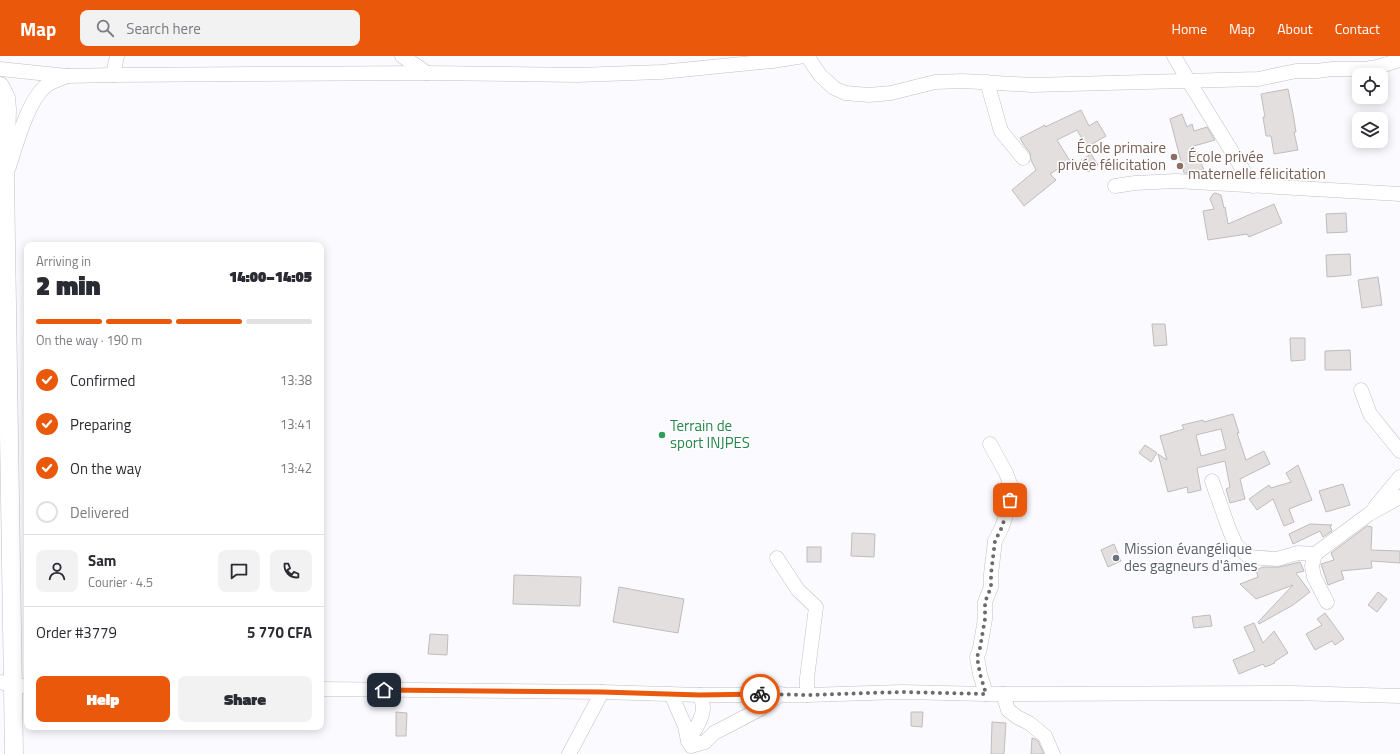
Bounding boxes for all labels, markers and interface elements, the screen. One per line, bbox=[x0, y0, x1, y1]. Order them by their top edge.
search box bbox=[80, 10, 360, 46]
text: Map bbox=[20, 14, 56, 43]
icon: search bbox=[94, 17, 116, 39]
text: Search here bbox=[126, 17, 201, 40]
text: Home bbox=[1172, 18, 1207, 39]
text: Map bbox=[1229, 18, 1255, 39]
text: About bbox=[1277, 18, 1313, 39]
text: Contact bbox=[1335, 18, 1380, 39]
map controls bbox=[1352, 68, 1388, 148]
button: locate bbox=[1352, 68, 1388, 104]
button: layers bbox=[1352, 112, 1388, 148]
place label: École primaire privée félicitation bbox=[1058, 136, 1166, 176]
place label: École privée maternelle félicitation bbox=[1188, 145, 1326, 185]
marker: École primaire privée félicitation bbox=[1169, 152, 1179, 162]
marker: École privée maternelle félicitation bbox=[1175, 161, 1185, 171]
text: Arriving in bbox=[36, 251, 91, 271]
text: 14:00–14:05 bbox=[229, 265, 312, 288]
text: 2 min bbox=[36, 266, 101, 305]
text: On the way · 190 m bbox=[36, 330, 142, 350]
icon: check bbox=[36, 369, 58, 391]
text: Confirmed bbox=[70, 369, 135, 392]
text: 13:38 bbox=[280, 370, 312, 390]
icon: check bbox=[36, 413, 58, 435]
text: Preparing bbox=[70, 413, 131, 436]
text: 13:41 bbox=[280, 414, 312, 434]
place label: Terrain de sport INJPES bbox=[670, 414, 750, 454]
marker: Terrain de sport INJPES bbox=[657, 430, 667, 440]
icon: check bbox=[36, 457, 58, 479]
text: On the way bbox=[70, 457, 142, 480]
text: 13:42 bbox=[280, 458, 312, 478]
pin bbox=[993, 483, 1027, 517]
icon: bag bbox=[999, 489, 1021, 511]
text: Delivered bbox=[70, 501, 129, 524]
place label: Mission évangélique des gagneurs d'âmes bbox=[1124, 537, 1257, 577]
text: Sam bbox=[88, 549, 116, 572]
button: person bbox=[36, 550, 78, 592]
button: chat bbox=[218, 550, 260, 592]
button: phone bbox=[270, 550, 312, 592]
marker: Mission évangélique des gagneurs d'âmes bbox=[1111, 553, 1121, 563]
text: Courier · 4.5 bbox=[88, 572, 153, 592]
text: Order #3779 bbox=[36, 621, 117, 644]
text: 5 770 CFA bbox=[247, 621, 312, 644]
pin bbox=[367, 673, 401, 707]
courier bbox=[740, 674, 780, 714]
button: Help bbox=[36, 676, 170, 722]
button: Share bbox=[178, 676, 312, 722]
icon: home bbox=[373, 679, 395, 701]
icon: bike bbox=[749, 683, 771, 705]

